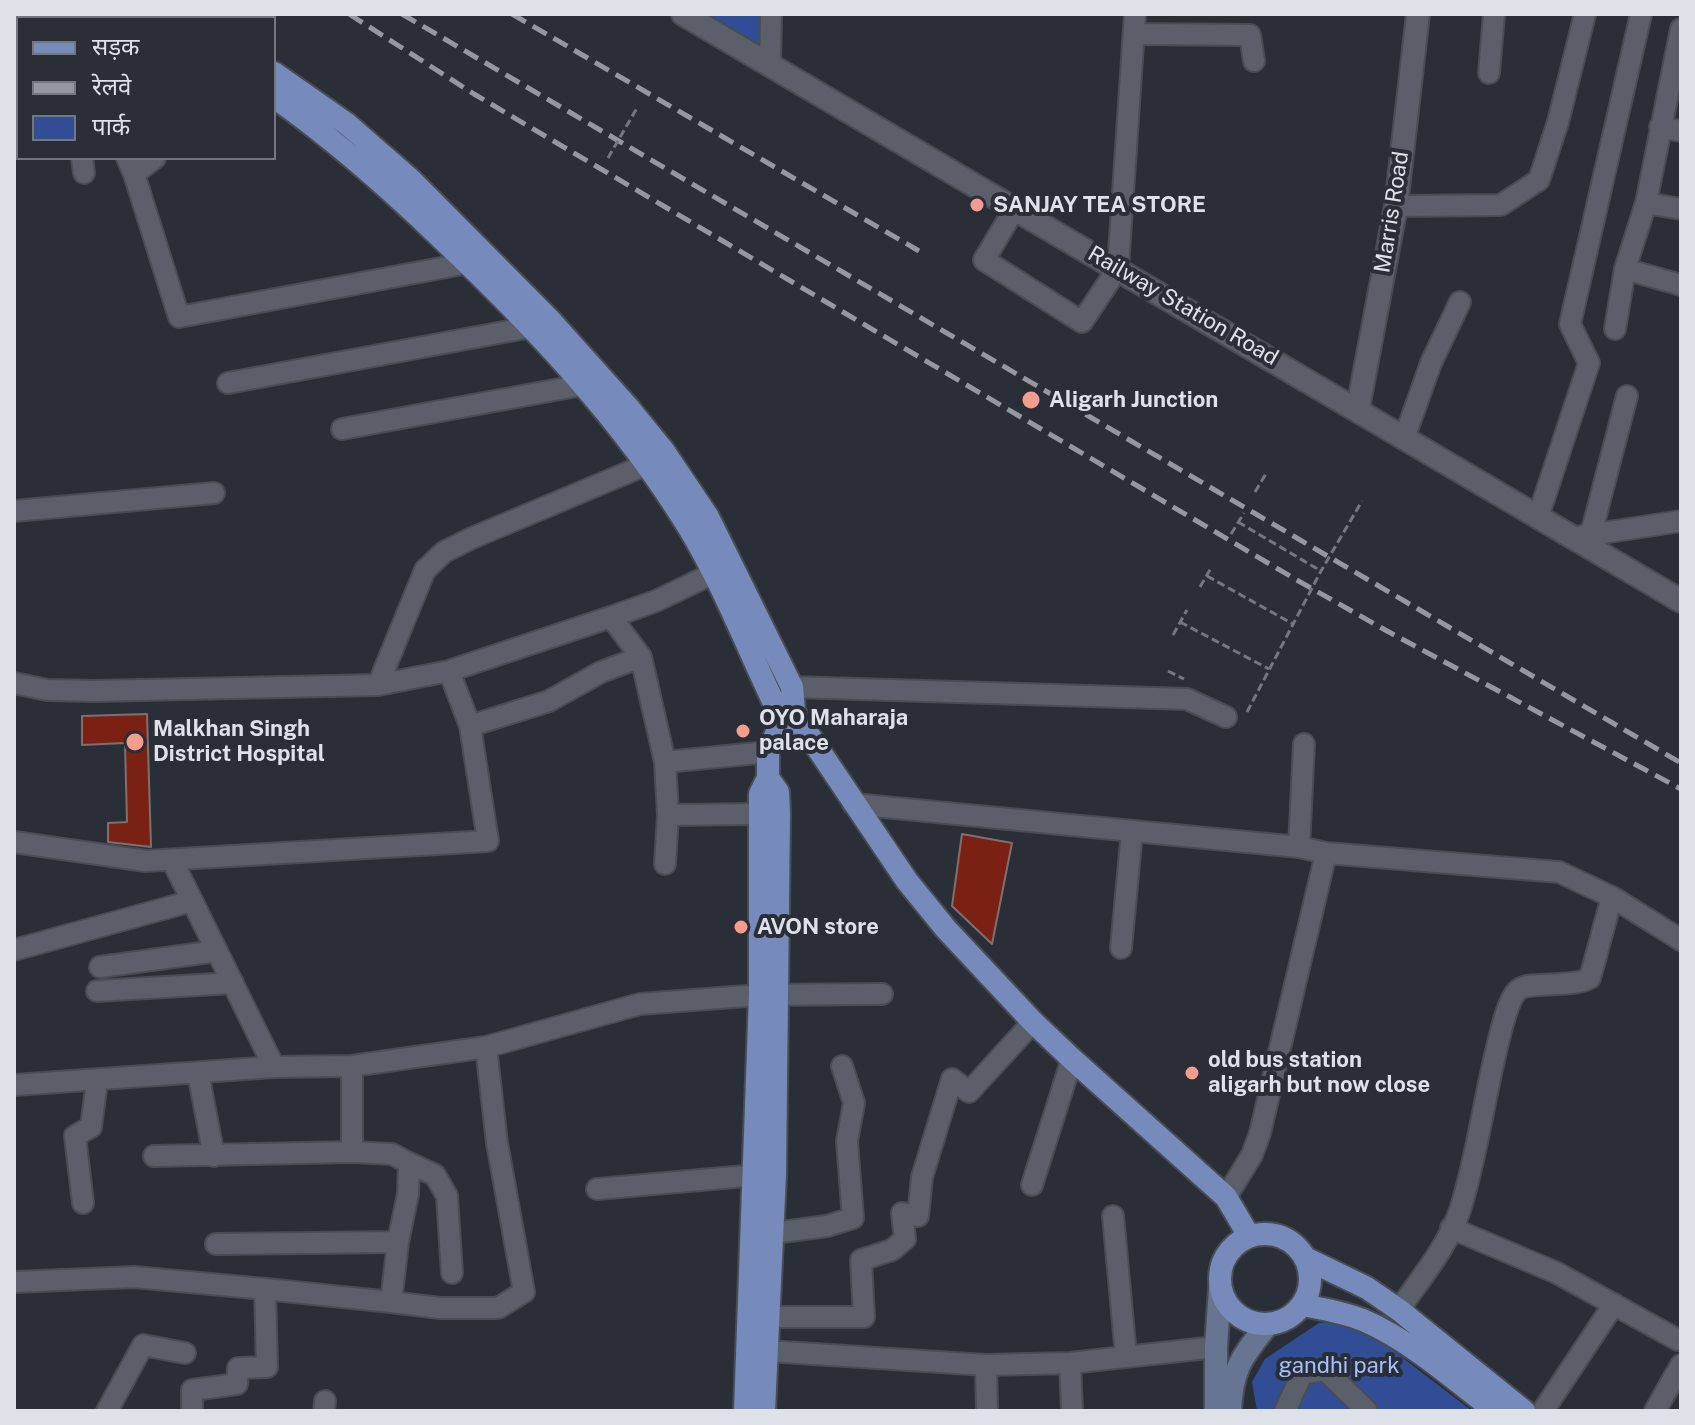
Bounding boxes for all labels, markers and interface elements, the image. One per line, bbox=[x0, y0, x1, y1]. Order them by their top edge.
legend bbox=[16, 16, 276, 160]
text: सड़क bbox=[92, 32, 140, 60]
text: रेलवे bbox=[92, 72, 131, 100]
text: पार्क bbox=[92, 112, 130, 140]
street label: Marris Road bbox=[1369, 149, 1415, 275]
place label: SANJAY TEA STORE bbox=[993, 192, 1206, 218]
marker: SANJAY TEA STORE bbox=[968, 196, 986, 214]
street label: Railway Station Road bbox=[1083, 241, 1283, 371]
place label: Aligarh Junction bbox=[1049, 387, 1218, 413]
marker: Aligarh Junction bbox=[1020, 389, 1042, 411]
place label: OYO Maharaja palace bbox=[759, 705, 908, 756]
place label: Malkhan Singh District Hospital bbox=[153, 716, 325, 768]
marker: OYO Maharaja palace bbox=[734, 722, 752, 740]
marker: Malkhan Singh District Hospital bbox=[124, 731, 146, 753]
place label: AVON store bbox=[757, 914, 879, 940]
marker: AVON store bbox=[732, 918, 750, 936]
place label: old bus station aligarh but now close bbox=[1208, 1047, 1430, 1098]
marker: old bus station aligarh but now close bbox=[1183, 1064, 1201, 1082]
park label: gandhi park bbox=[1278, 1353, 1400, 1379]

